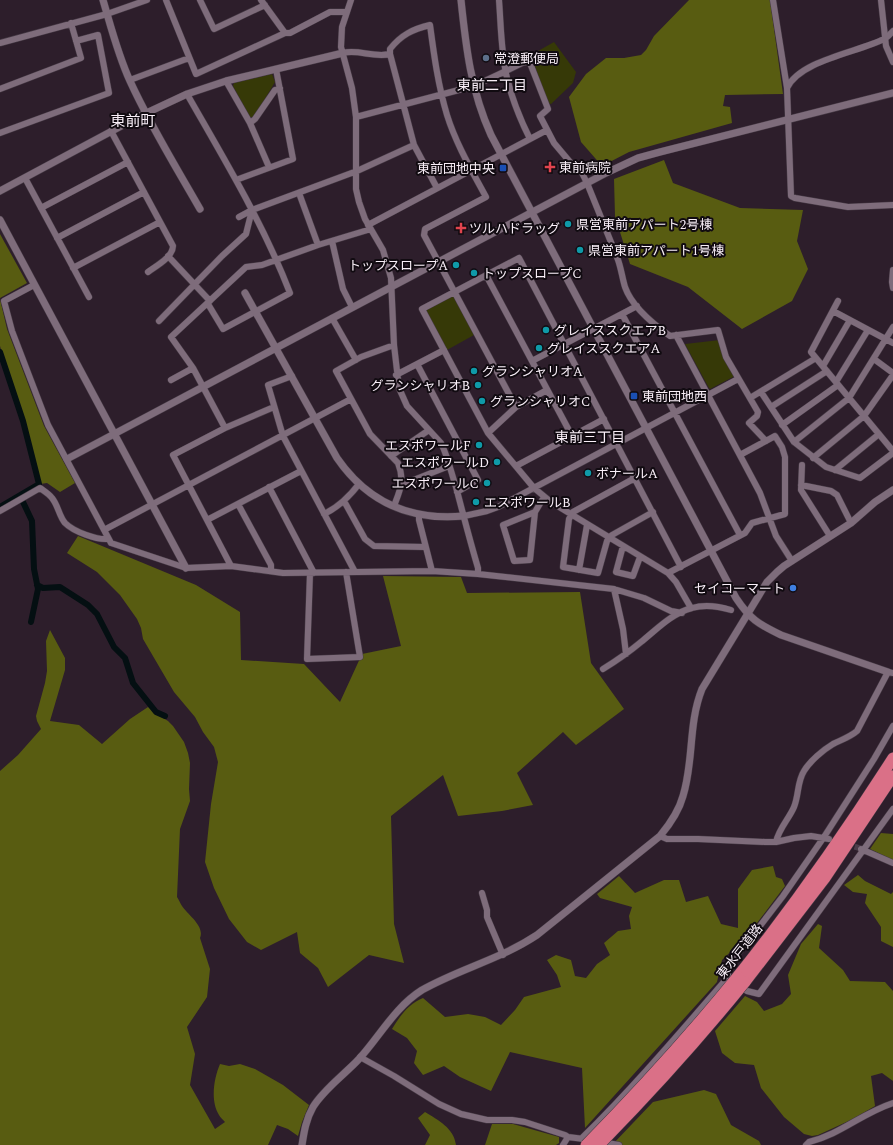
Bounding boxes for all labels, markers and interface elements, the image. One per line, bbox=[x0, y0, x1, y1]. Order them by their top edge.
place label: 常澄郵便局 bbox=[494, 49, 559, 69]
marker: 常澄郵便局 bbox=[481, 53, 491, 63]
district label: 東前二丁目 bbox=[457, 75, 527, 96]
district label: 東前町 bbox=[110, 110, 156, 133]
place label: 東前病院 bbox=[559, 158, 611, 178]
place label: 東前団地中央 bbox=[417, 159, 495, 179]
marker: 東前病院 bbox=[544, 161, 556, 173]
marker: 東前団地中央 bbox=[498, 163, 508, 173]
place label: 県営東前アパート2号棟 bbox=[576, 215, 712, 235]
place label: ツルハドラッグ bbox=[469, 219, 560, 239]
marker: 県営東前アパート2号棟 bbox=[563, 219, 573, 229]
marker: ツルハドラッグ bbox=[456, 223, 466, 233]
place label: 県営東前アパート1号棟 bbox=[588, 241, 724, 261]
marker: 県営東前アパート1号棟 bbox=[575, 245, 585, 255]
place label: トップスロープA bbox=[348, 256, 448, 276]
marker: トップスロープA bbox=[451, 260, 461, 270]
place label: トップスロープC bbox=[482, 264, 582, 284]
marker: トップスロープC bbox=[469, 268, 479, 278]
place label: グレイススクエアB bbox=[554, 321, 666, 341]
marker: グレイススクエアB bbox=[541, 325, 551, 335]
place label: グレイススクエアA bbox=[547, 339, 661, 359]
marker: グレイススクエアA bbox=[534, 343, 544, 353]
place label: グランシャリオA bbox=[482, 362, 583, 382]
marker: グランシャリオA bbox=[469, 366, 479, 376]
place label: グランシャリオB bbox=[370, 376, 470, 396]
marker: グランシャリオB bbox=[473, 380, 483, 390]
place label: 東前団地西 bbox=[642, 387, 707, 407]
marker: 東前団地西 bbox=[629, 391, 639, 401]
place label: グランシャリオC bbox=[490, 392, 590, 412]
marker: グランシャリオC bbox=[477, 396, 487, 406]
district label: 東前三丁目 bbox=[555, 427, 625, 448]
place label: エスポワールF bbox=[385, 436, 471, 456]
marker: エスポワールF bbox=[474, 440, 484, 450]
place label: エスポワールD bbox=[401, 453, 489, 473]
marker: エスポワールD bbox=[492, 457, 502, 467]
place label: ボナールA bbox=[596, 464, 658, 484]
marker: ボナールA bbox=[583, 468, 593, 478]
place label: エスポワールC bbox=[392, 474, 479, 494]
marker: エスポワールC bbox=[482, 478, 492, 488]
place label: エスポワールB bbox=[484, 493, 571, 513]
marker: エスポワールB bbox=[471, 497, 481, 507]
place label: セイコーマート bbox=[694, 579, 785, 599]
marker: セイコーマート bbox=[788, 583, 798, 593]
street label: 東水戸道路 bbox=[712, 920, 768, 983]

